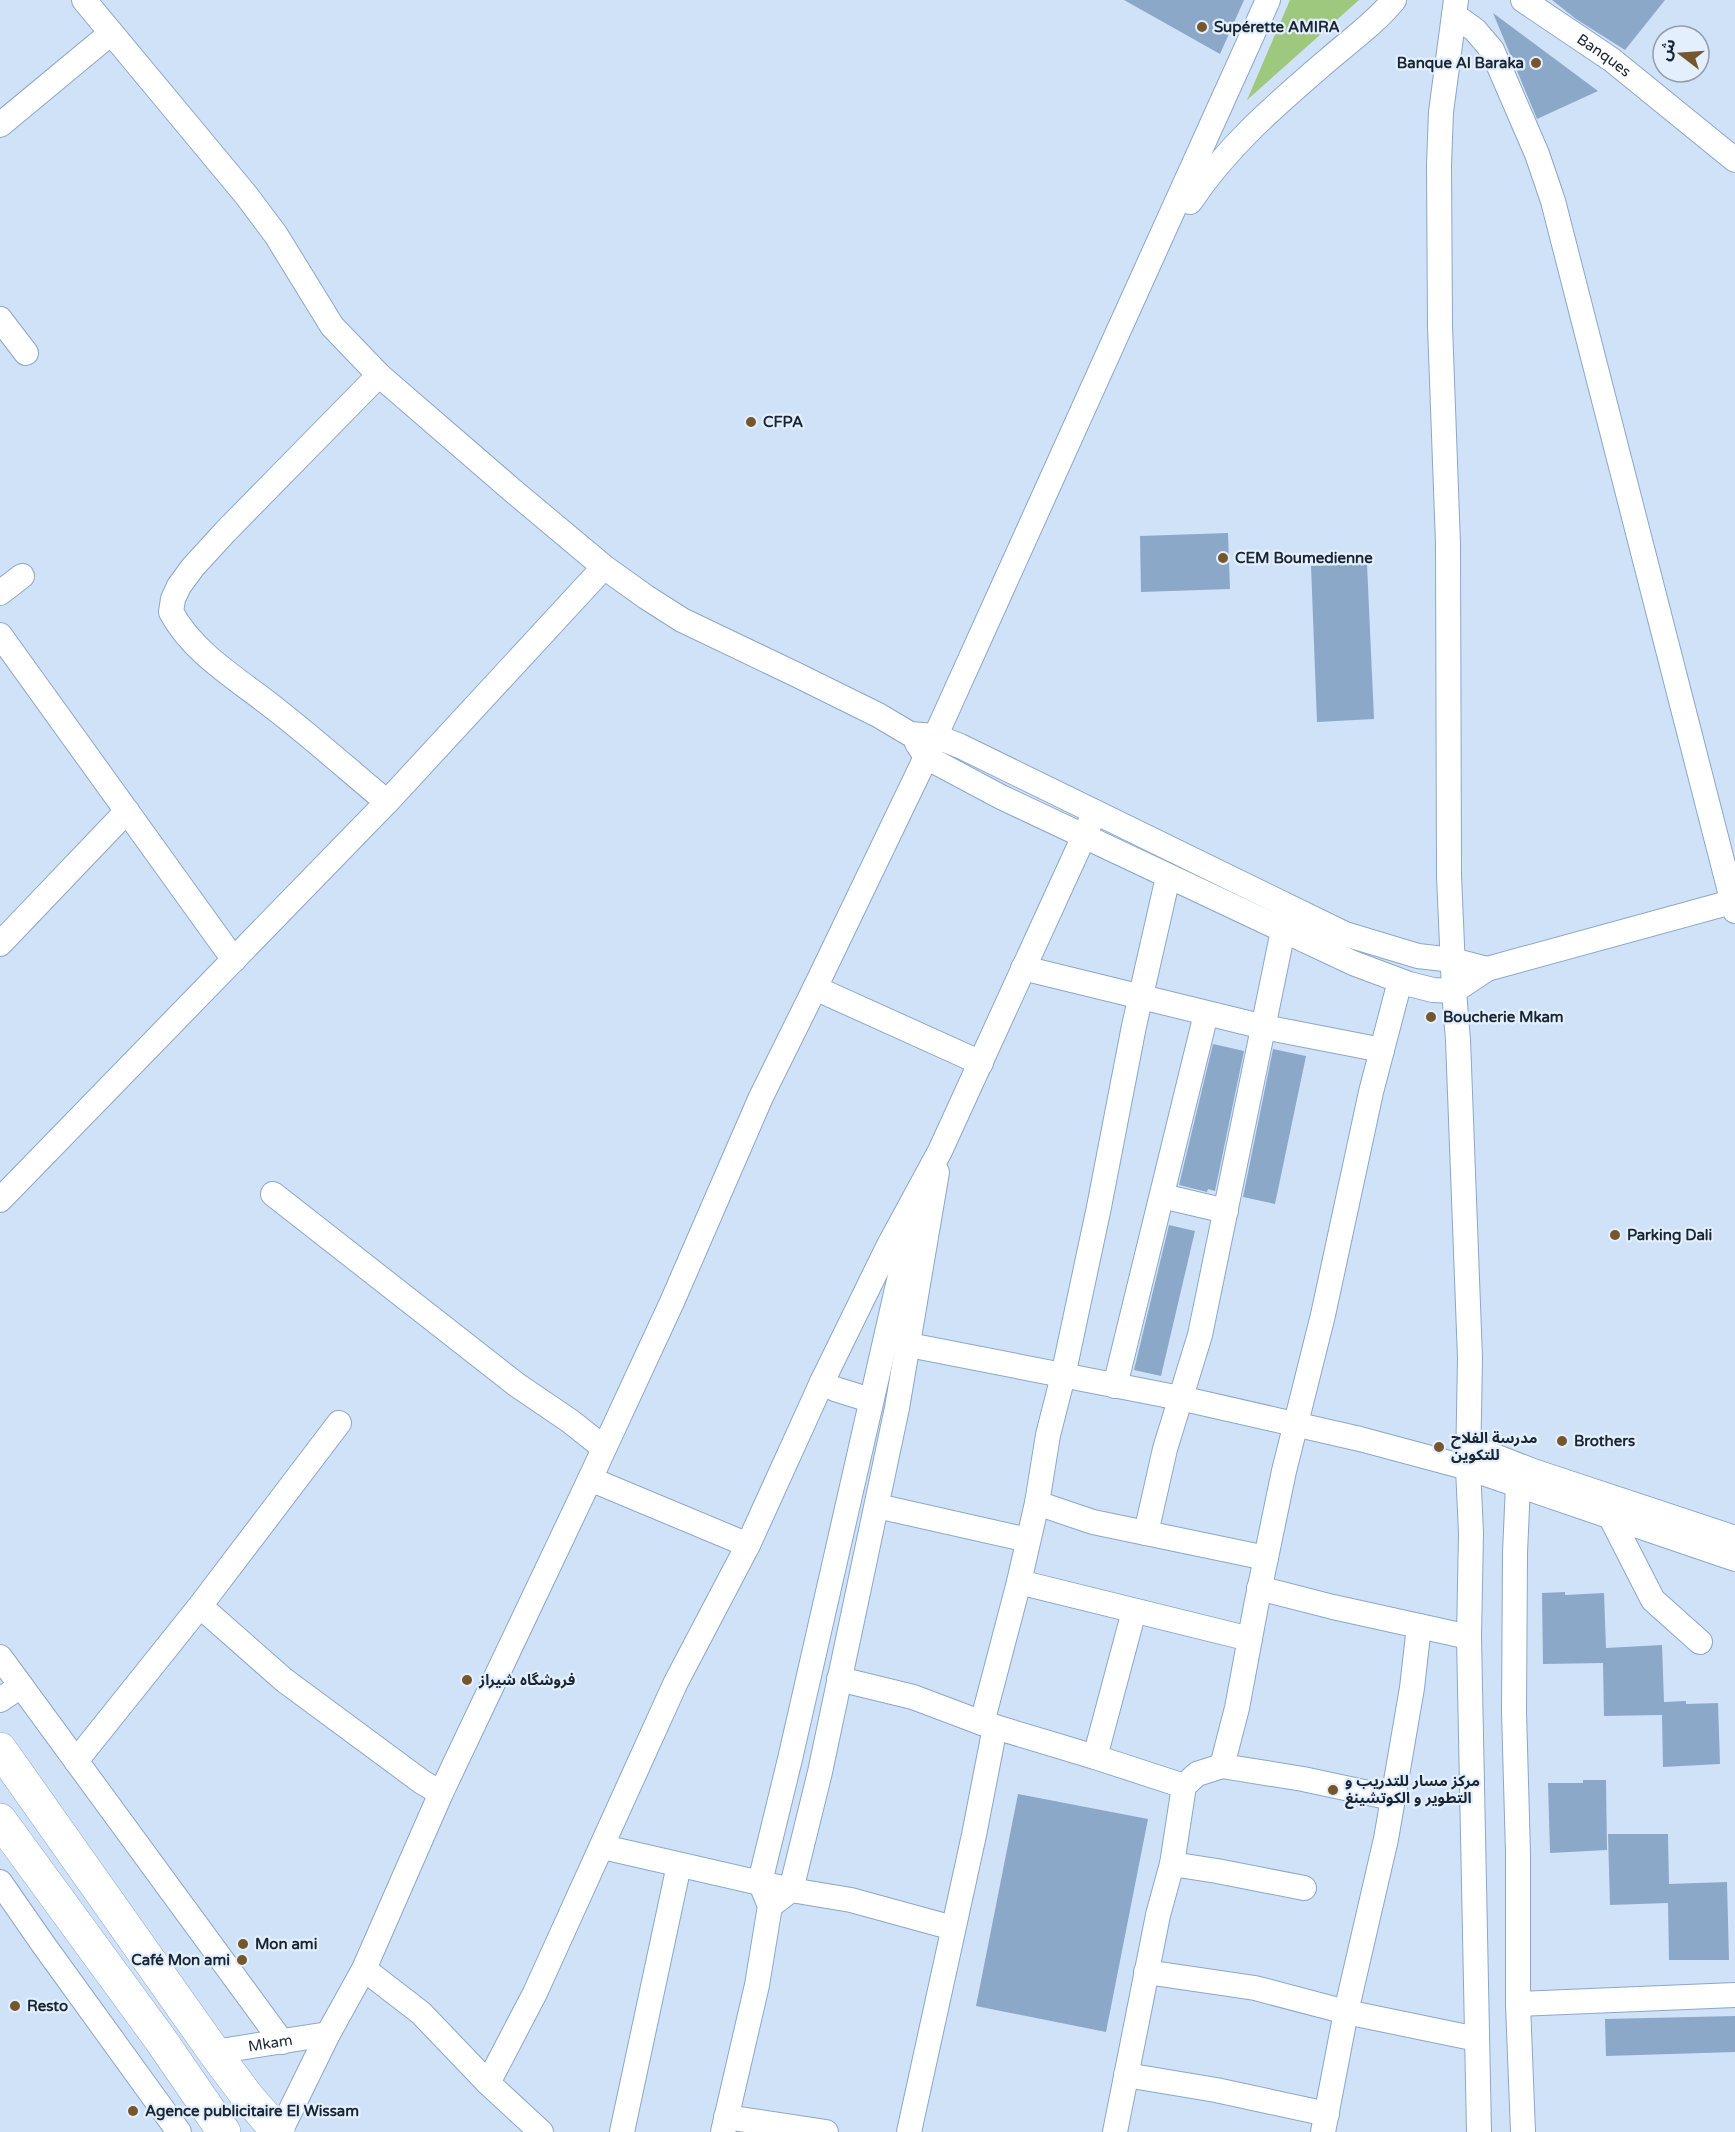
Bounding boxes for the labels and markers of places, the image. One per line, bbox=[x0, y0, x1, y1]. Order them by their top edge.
place label: Supérette AMIRA bbox=[1214, 18, 1340, 37]
marker: Supérette AMIRA bbox=[1195, 20, 1209, 34]
place label: Banque Al Baraka bbox=[1397, 54, 1524, 73]
marker: Banque Al Baraka bbox=[1529, 56, 1543, 70]
place label: CFPA bbox=[763, 413, 803, 431]
marker: CFPA bbox=[744, 415, 758, 429]
place label: CEM Boumedienne bbox=[1235, 549, 1373, 567]
marker: CEM Boumedienne bbox=[1216, 551, 1230, 565]
place label: Boucherie Mkam bbox=[1443, 1008, 1564, 1026]
marker: Boucherie Mkam bbox=[1424, 1010, 1438, 1024]
place label: Parking Dali bbox=[1627, 1226, 1712, 1245]
marker: Parking Dali bbox=[1608, 1228, 1622, 1242]
place label: مدرسة الفلاح للتكوين bbox=[1451, 1429, 1537, 1464]
place label: Brothers bbox=[1574, 1432, 1635, 1450]
marker: Brothers bbox=[1555, 1434, 1569, 1448]
marker: مدرسة الفلاح للتكوين bbox=[1432, 1440, 1446, 1454]
place label: فروشگاه شيراز bbox=[478, 1671, 575, 1689]
marker: فروشگاه شيراز bbox=[460, 1673, 474, 1687]
place label: مركز مسار للتدريب و التطوير و الكوتشينغ bbox=[1345, 1772, 1480, 1809]
marker: مركز مسار للتدريب و التطوير و الكوتشينغ bbox=[1326, 1783, 1340, 1797]
place label: Mon ami bbox=[255, 1935, 317, 1953]
marker: Mon ami bbox=[236, 1937, 250, 1951]
place label: Café Mon ami bbox=[131, 1951, 230, 1969]
marker: Café Mon ami bbox=[235, 1953, 249, 1967]
place label: Resto bbox=[27, 1997, 68, 2015]
marker: Resto bbox=[8, 1999, 22, 2013]
place label: Agence publicitaire El Wissam bbox=[145, 2102, 359, 2121]
marker: Agence publicitaire El Wissam bbox=[126, 2104, 140, 2118]

